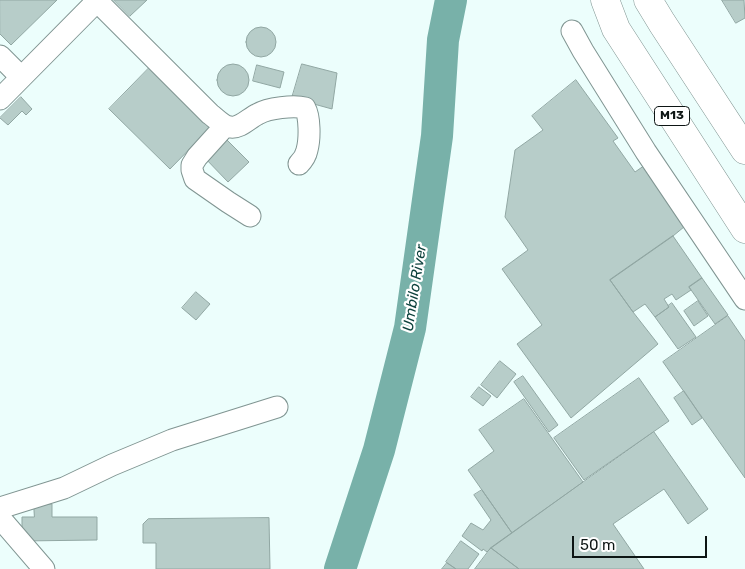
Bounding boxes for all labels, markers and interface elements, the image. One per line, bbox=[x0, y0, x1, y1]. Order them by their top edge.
road number: M13 bbox=[654, 106, 690, 125]
water label: Umbilo River bbox=[399, 243, 431, 333]
scale bar bbox=[575, 526, 710, 558]
text: 50 m bbox=[580, 536, 615, 554]

